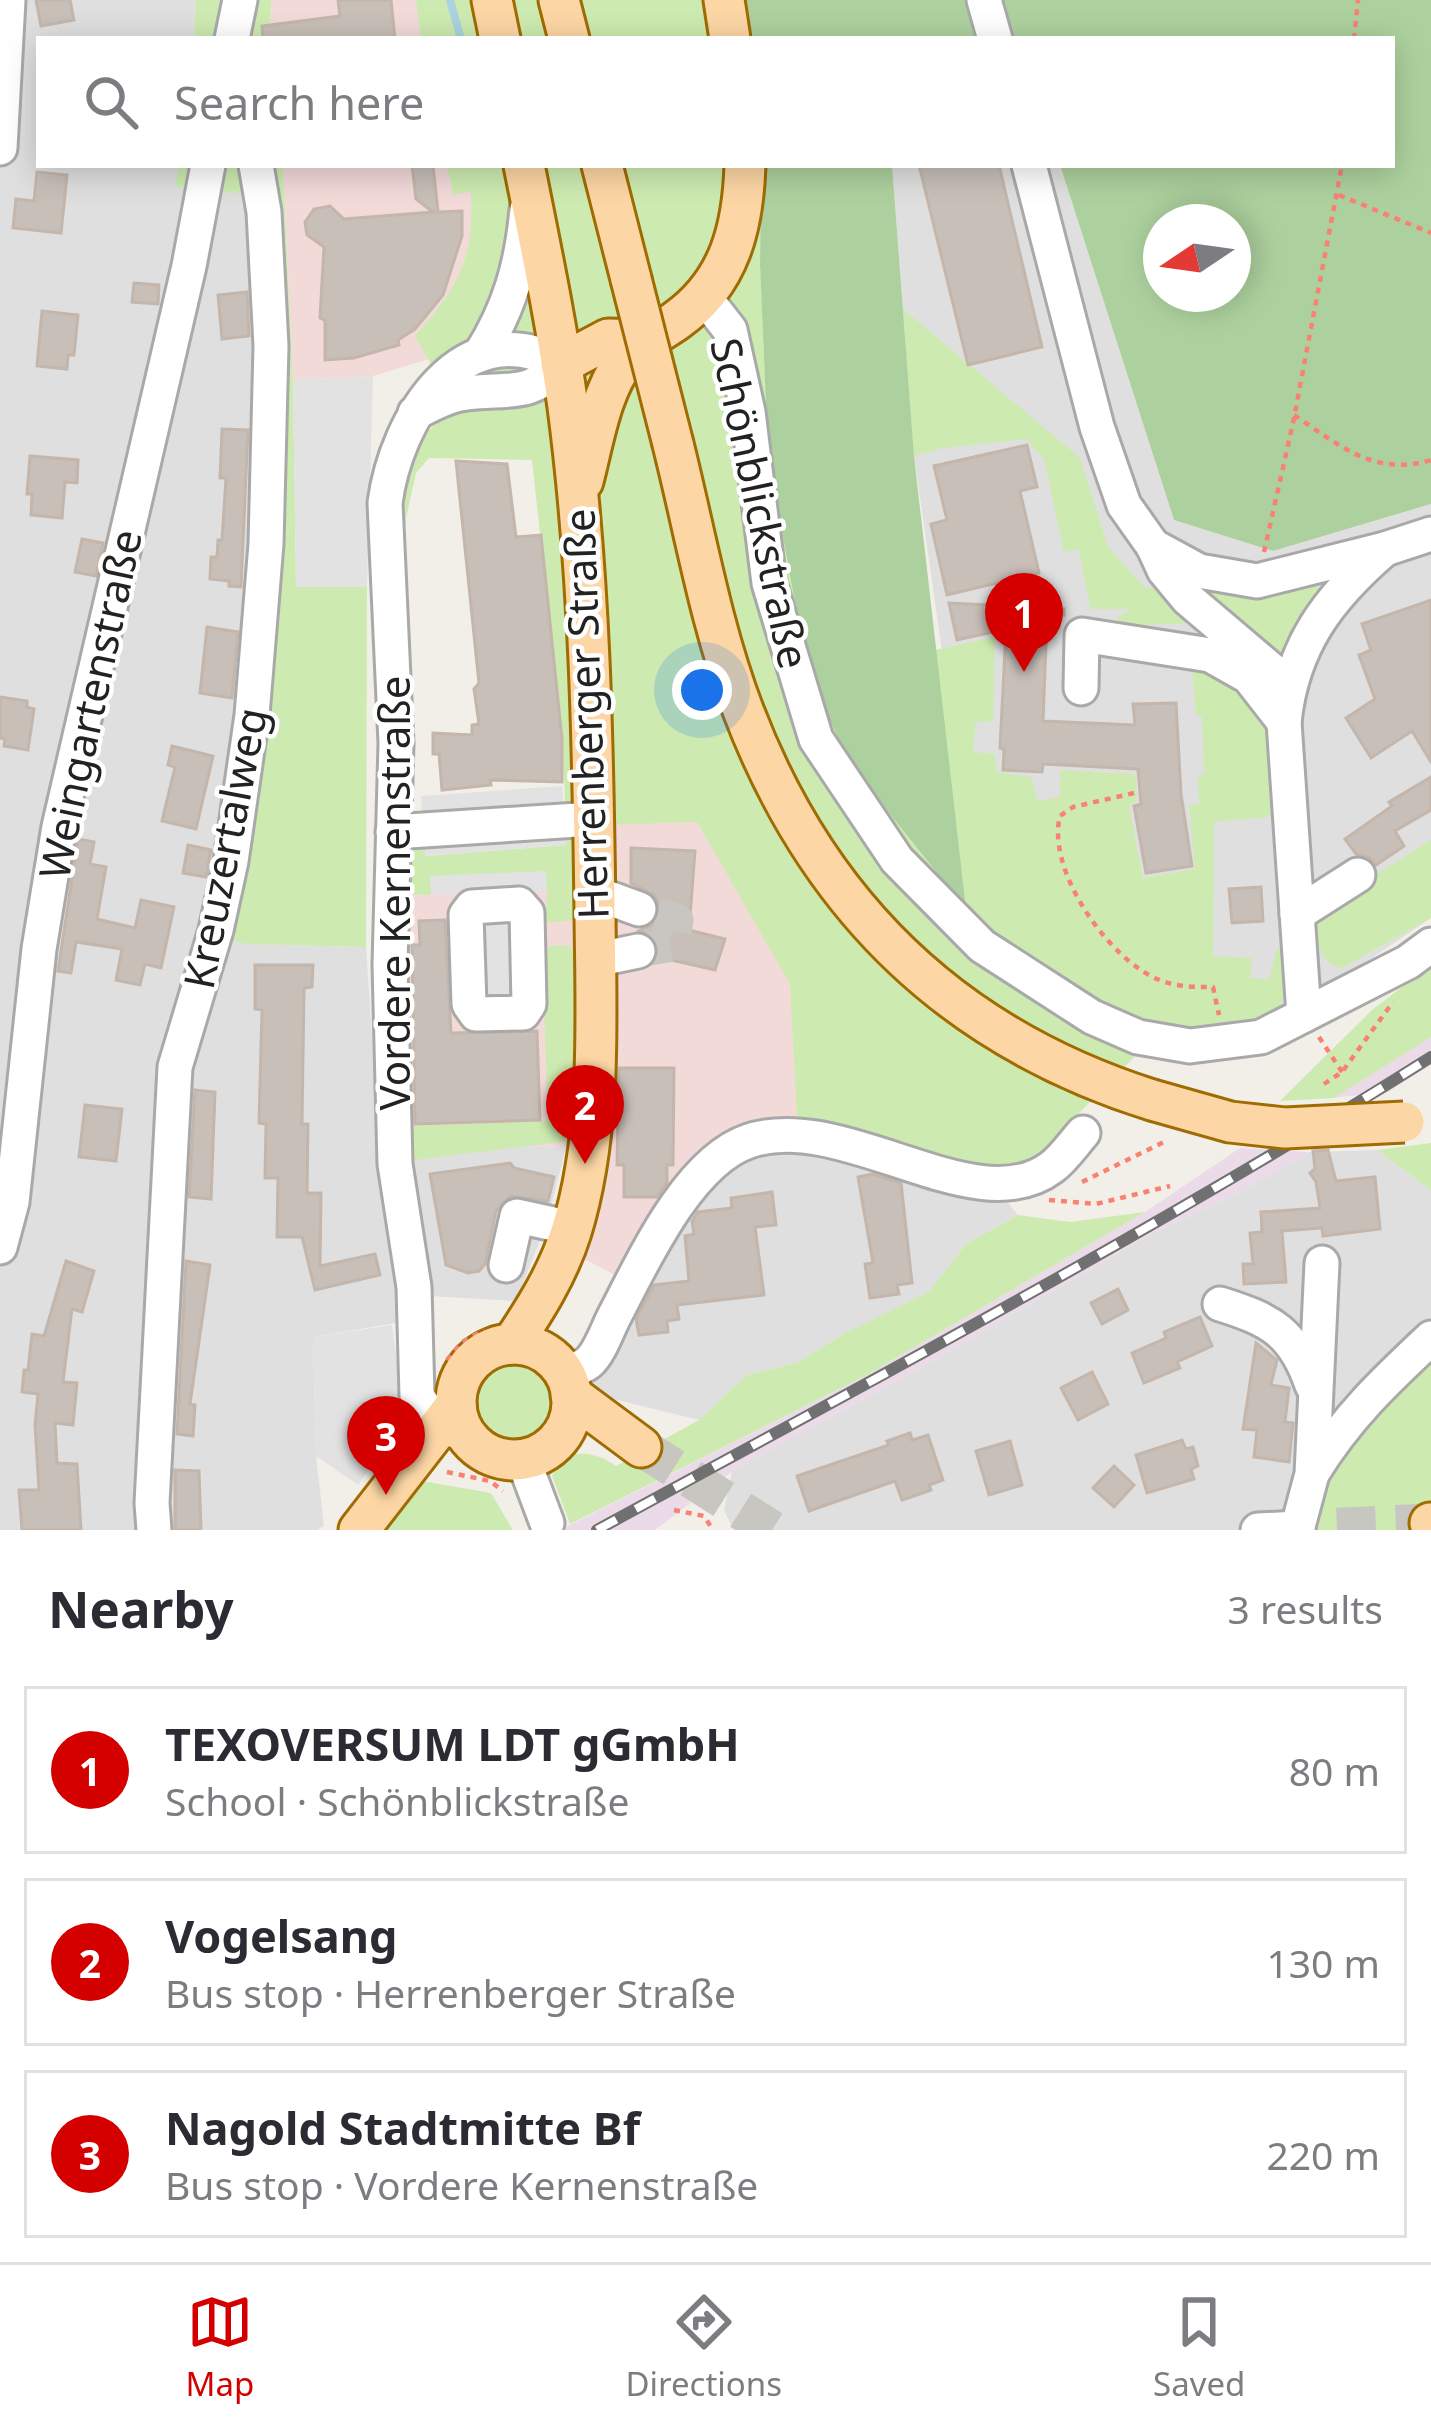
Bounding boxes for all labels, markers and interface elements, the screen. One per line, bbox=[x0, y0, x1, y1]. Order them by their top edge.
search box bbox=[36, 36, 1395, 168]
icon: search bbox=[78, 69, 144, 135]
text: Search here bbox=[174, 72, 424, 133]
north arrow bbox=[1143, 204, 1251, 312]
street label: Schönblickstraße bbox=[698, 333, 824, 673]
street label: Herrenberger Straße bbox=[549, 508, 621, 920]
street label: Weingartenstraße bbox=[24, 524, 154, 884]
pin: 1 bbox=[985, 573, 1063, 672]
your location bbox=[672, 660, 732, 720]
street label: Vordere Kernenstraße bbox=[365, 675, 422, 1111]
street label: Kreuzertalweg bbox=[169, 703, 279, 993]
pin: 2 bbox=[546, 1065, 624, 1164]
pin: 3 bbox=[347, 1396, 425, 1495]
text: Nearby bbox=[48, 1573, 234, 1643]
text: 3 results bbox=[1228, 1582, 1383, 1635]
text: TEXOVERSUM LDT gGmbH bbox=[165, 1713, 740, 1774]
text: 1 bbox=[79, 1744, 101, 1797]
text: 80 m bbox=[1289, 1744, 1380, 1797]
text: School · Schönblickstraße bbox=[165, 1774, 629, 1827]
text: Vogelsang bbox=[165, 1905, 397, 1966]
text: 2 bbox=[79, 1936, 101, 1989]
text: 130 m bbox=[1266, 1936, 1380, 1989]
text: Bus stop · Herrenberger Straße bbox=[165, 1966, 736, 2019]
text: Nagold Stadtmitte Bf bbox=[165, 2097, 640, 2158]
text: 3 bbox=[79, 2128, 101, 2181]
text: 220 m bbox=[1266, 2128, 1380, 2181]
text: Bus stop · Vordere Kernenstraße bbox=[165, 2158, 758, 2211]
tab: Map bbox=[186, 2289, 254, 2406]
tab: Directions bbox=[625, 2289, 782, 2406]
tab: Saved bbox=[1153, 2289, 1245, 2406]

